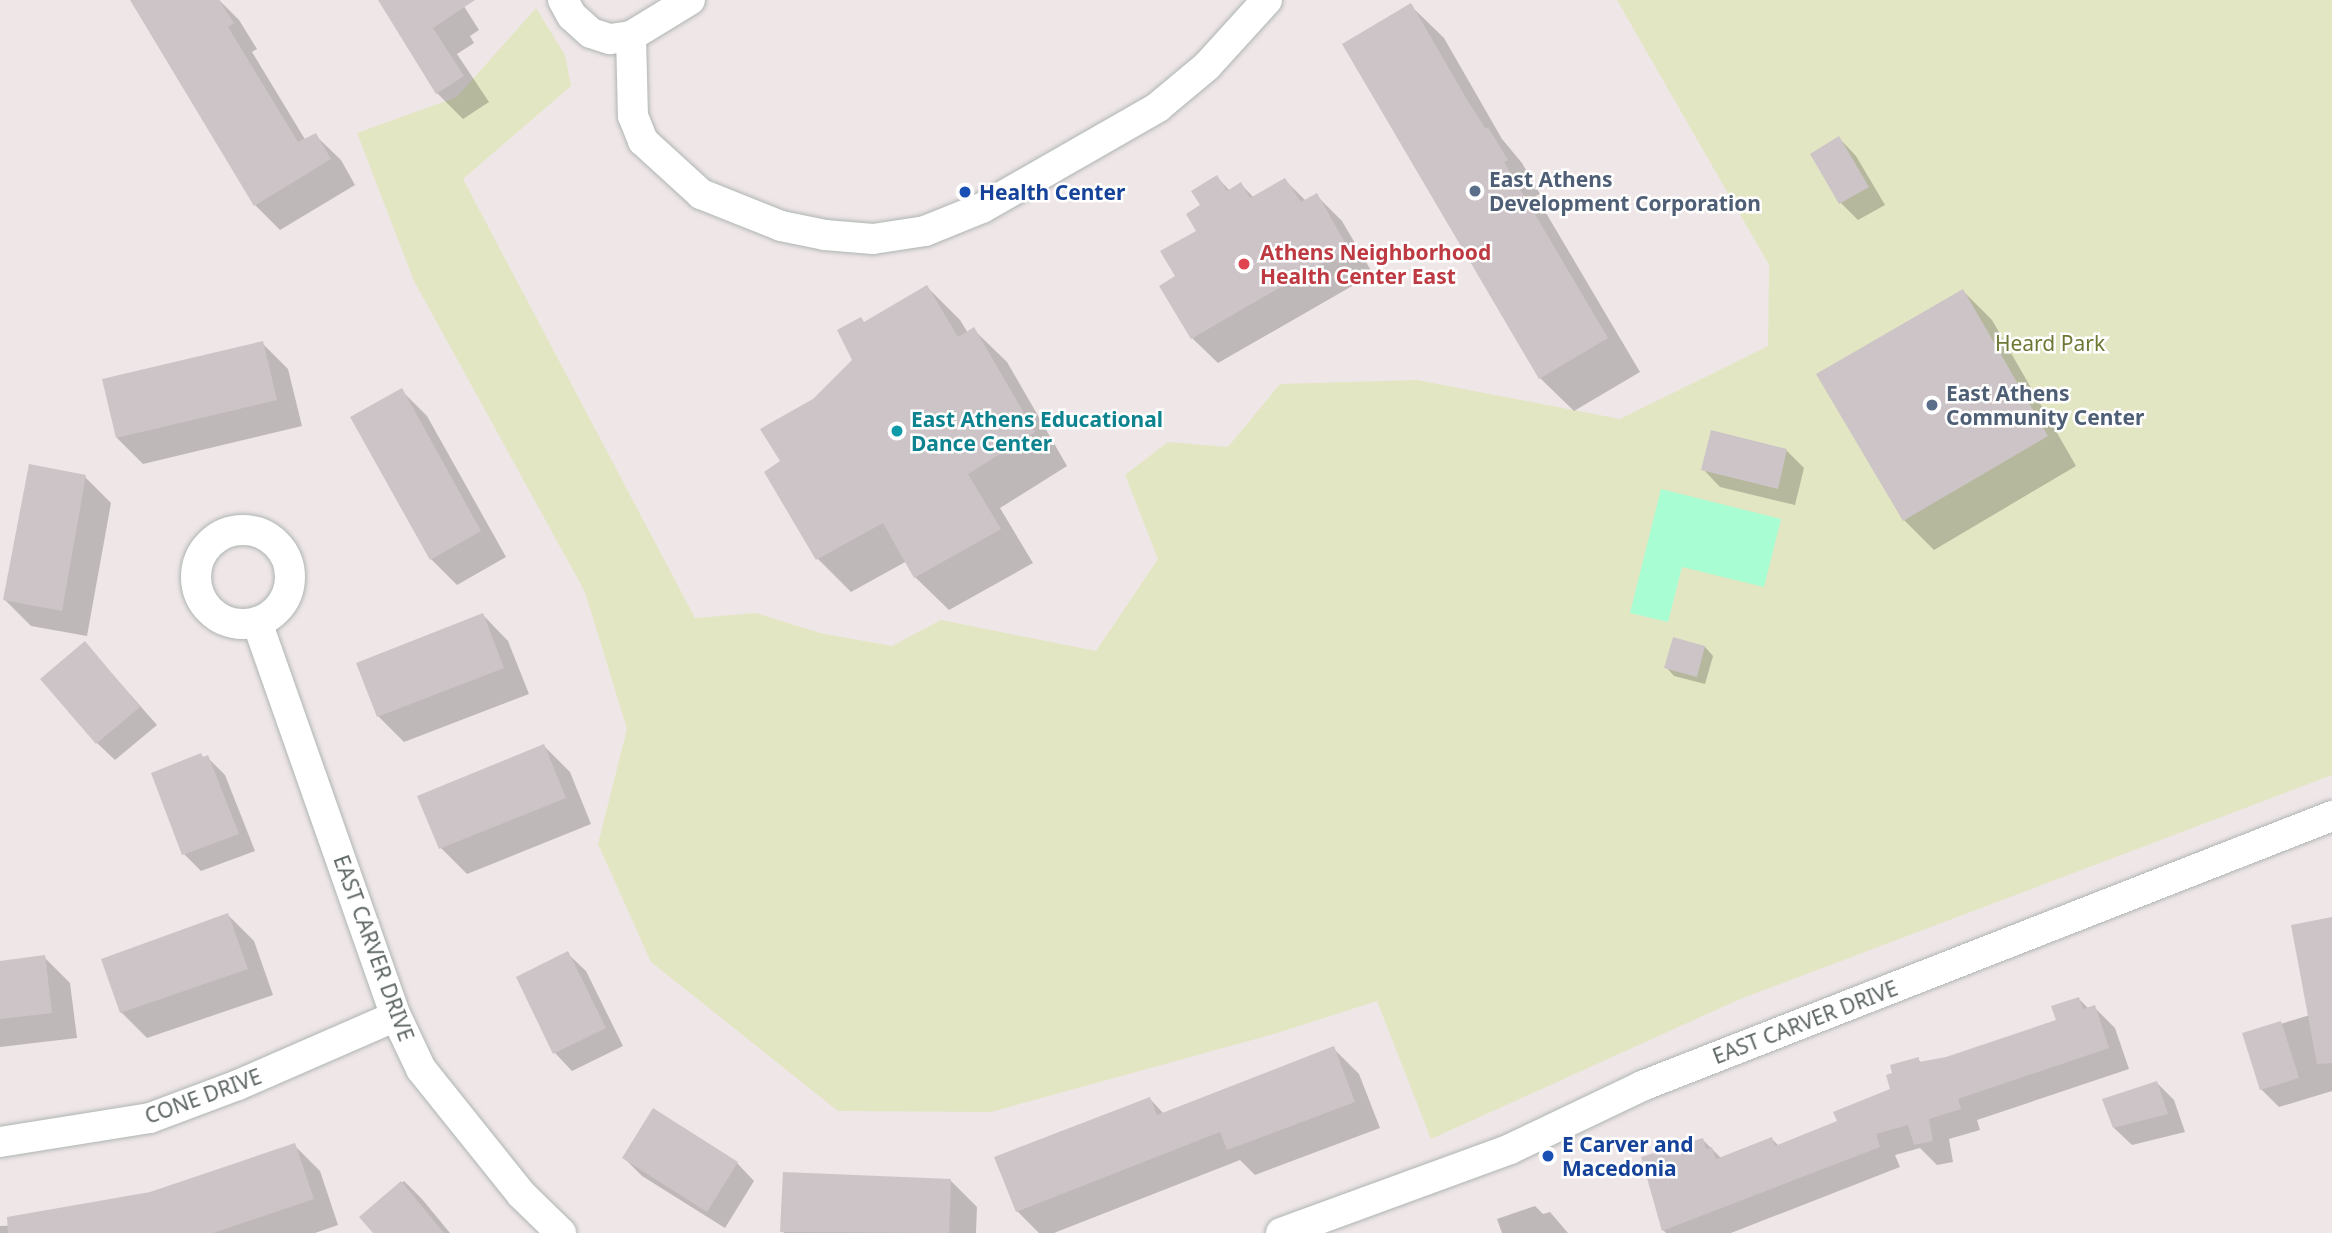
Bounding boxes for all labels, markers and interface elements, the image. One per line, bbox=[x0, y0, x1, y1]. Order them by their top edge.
place label: East Athens Development Corporation bbox=[1489, 166, 1761, 216]
place label: Health Center bbox=[979, 179, 1125, 205]
marker: East Athens Development Corporation bbox=[1467, 183, 1483, 199]
marker: Health Center bbox=[957, 184, 973, 200]
place label: Athens Neighborhood Health Center East bbox=[1260, 239, 1491, 289]
marker: Athens Neighborhood Health Center East bbox=[1234, 254, 1254, 274]
park label: Heard Park bbox=[1995, 330, 2105, 356]
place label: East Athens Community Center bbox=[1946, 380, 2144, 430]
marker: East Athens Community Center bbox=[1924, 397, 1940, 413]
place label: East Athens Educational Dance Center bbox=[911, 406, 1163, 456]
marker: East Athens Educational Dance Center bbox=[889, 423, 905, 439]
street label: EAST CARVER DRIVE bbox=[329, 852, 419, 1044]
street label: EAST CARVER DRIVE bbox=[1709, 975, 1901, 1069]
street label: CONE DRIVE bbox=[141, 1063, 265, 1129]
place label: E Carver and Macedonia bbox=[1562, 1131, 1694, 1181]
marker: E Carver and Macedonia bbox=[1540, 1148, 1556, 1164]

